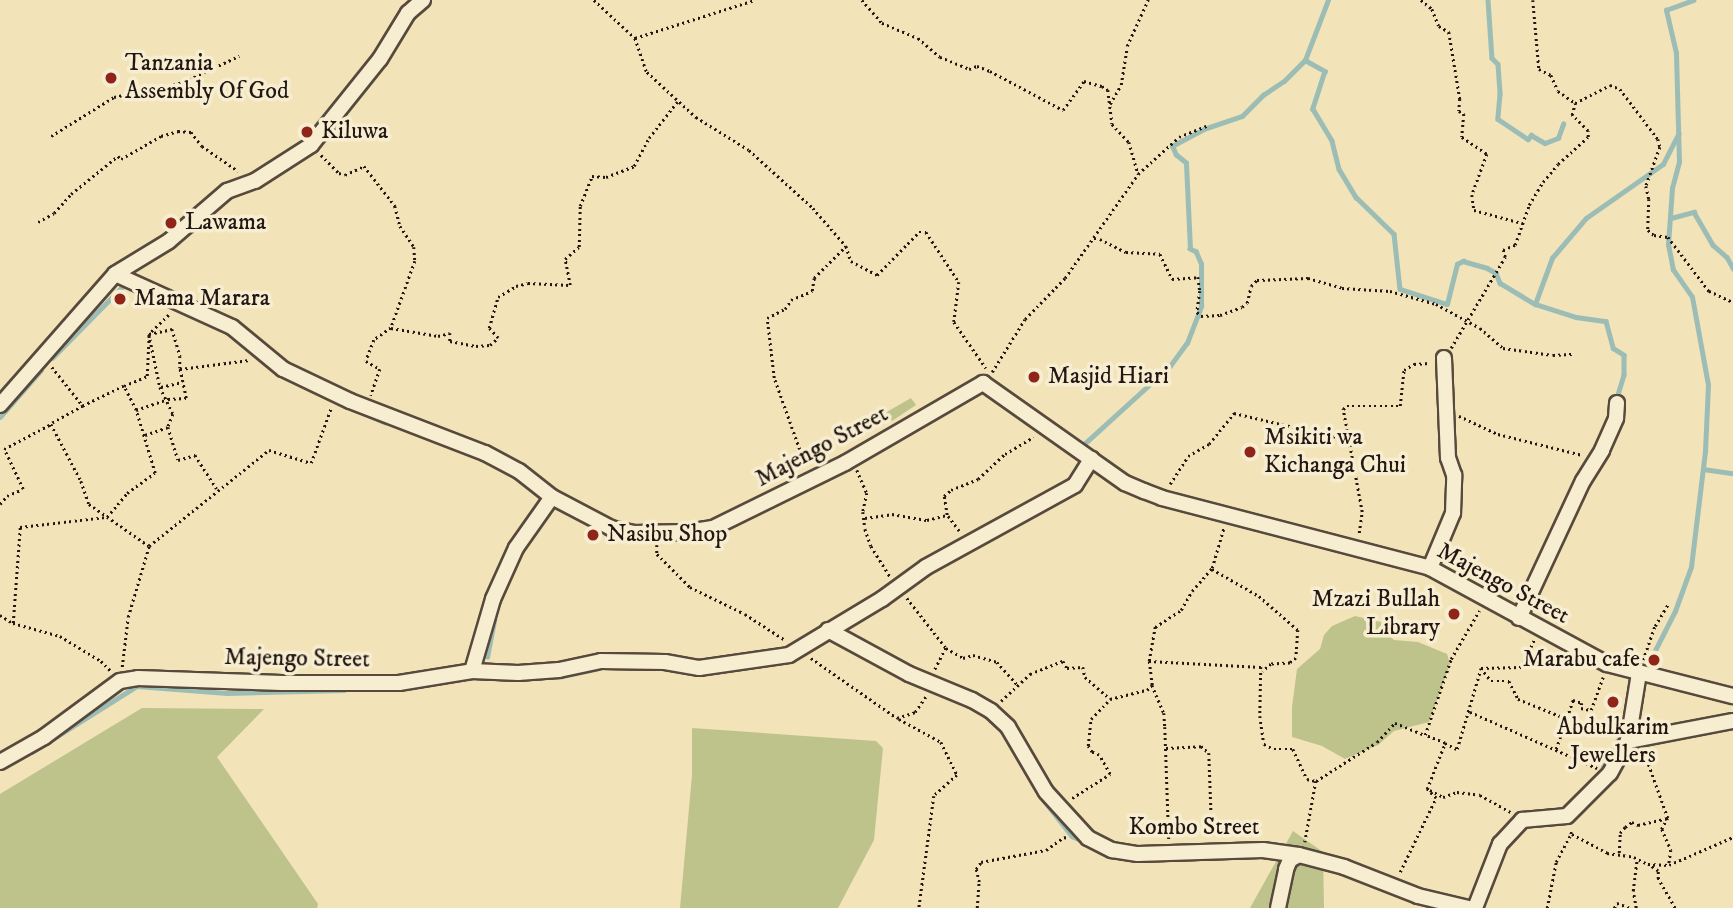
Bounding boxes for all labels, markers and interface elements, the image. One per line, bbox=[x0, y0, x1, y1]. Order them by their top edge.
place label: Tanzania Assembly Of God bbox=[125, 50, 289, 106]
marker: Tanzania Assembly Of God bbox=[103, 70, 119, 86]
place label: Kiluwa bbox=[321, 118, 388, 146]
marker: Kiluwa bbox=[299, 124, 315, 140]
place label: Lawama bbox=[185, 209, 266, 237]
marker: Lawama bbox=[163, 215, 179, 231]
place label: Mama Marara bbox=[134, 285, 270, 313]
marker: Mama Marara bbox=[112, 291, 128, 307]
place label: Masjid Hiari bbox=[1048, 363, 1169, 391]
marker: Masjid Hiari bbox=[1026, 369, 1042, 385]
street label: Majengo Street bbox=[751, 400, 893, 494]
place label: Msikiti wa Kichanga Chui bbox=[1264, 424, 1406, 480]
marker: Msikiti wa Kichanga Chui bbox=[1242, 444, 1258, 460]
place label: Nasibu Shop bbox=[607, 521, 727, 549]
marker: Nasibu Shop bbox=[585, 527, 601, 543]
street label: Majengo Street bbox=[1432, 537, 1574, 631]
place label: Mzazi Bullah Library bbox=[1312, 586, 1440, 642]
marker: Mzazi Bullah Library bbox=[1446, 606, 1462, 622]
street label: Majengo Street bbox=[224, 643, 370, 675]
place label: Marabu cafe bbox=[1523, 646, 1640, 674]
marker: Marabu cafe bbox=[1646, 652, 1662, 668]
marker: Abdulkarim Jewellers bbox=[1605, 694, 1621, 710]
place label: Abdulkarim Jewellers bbox=[1557, 714, 1669, 770]
street label: Kombo Street bbox=[1128, 814, 1260, 842]

